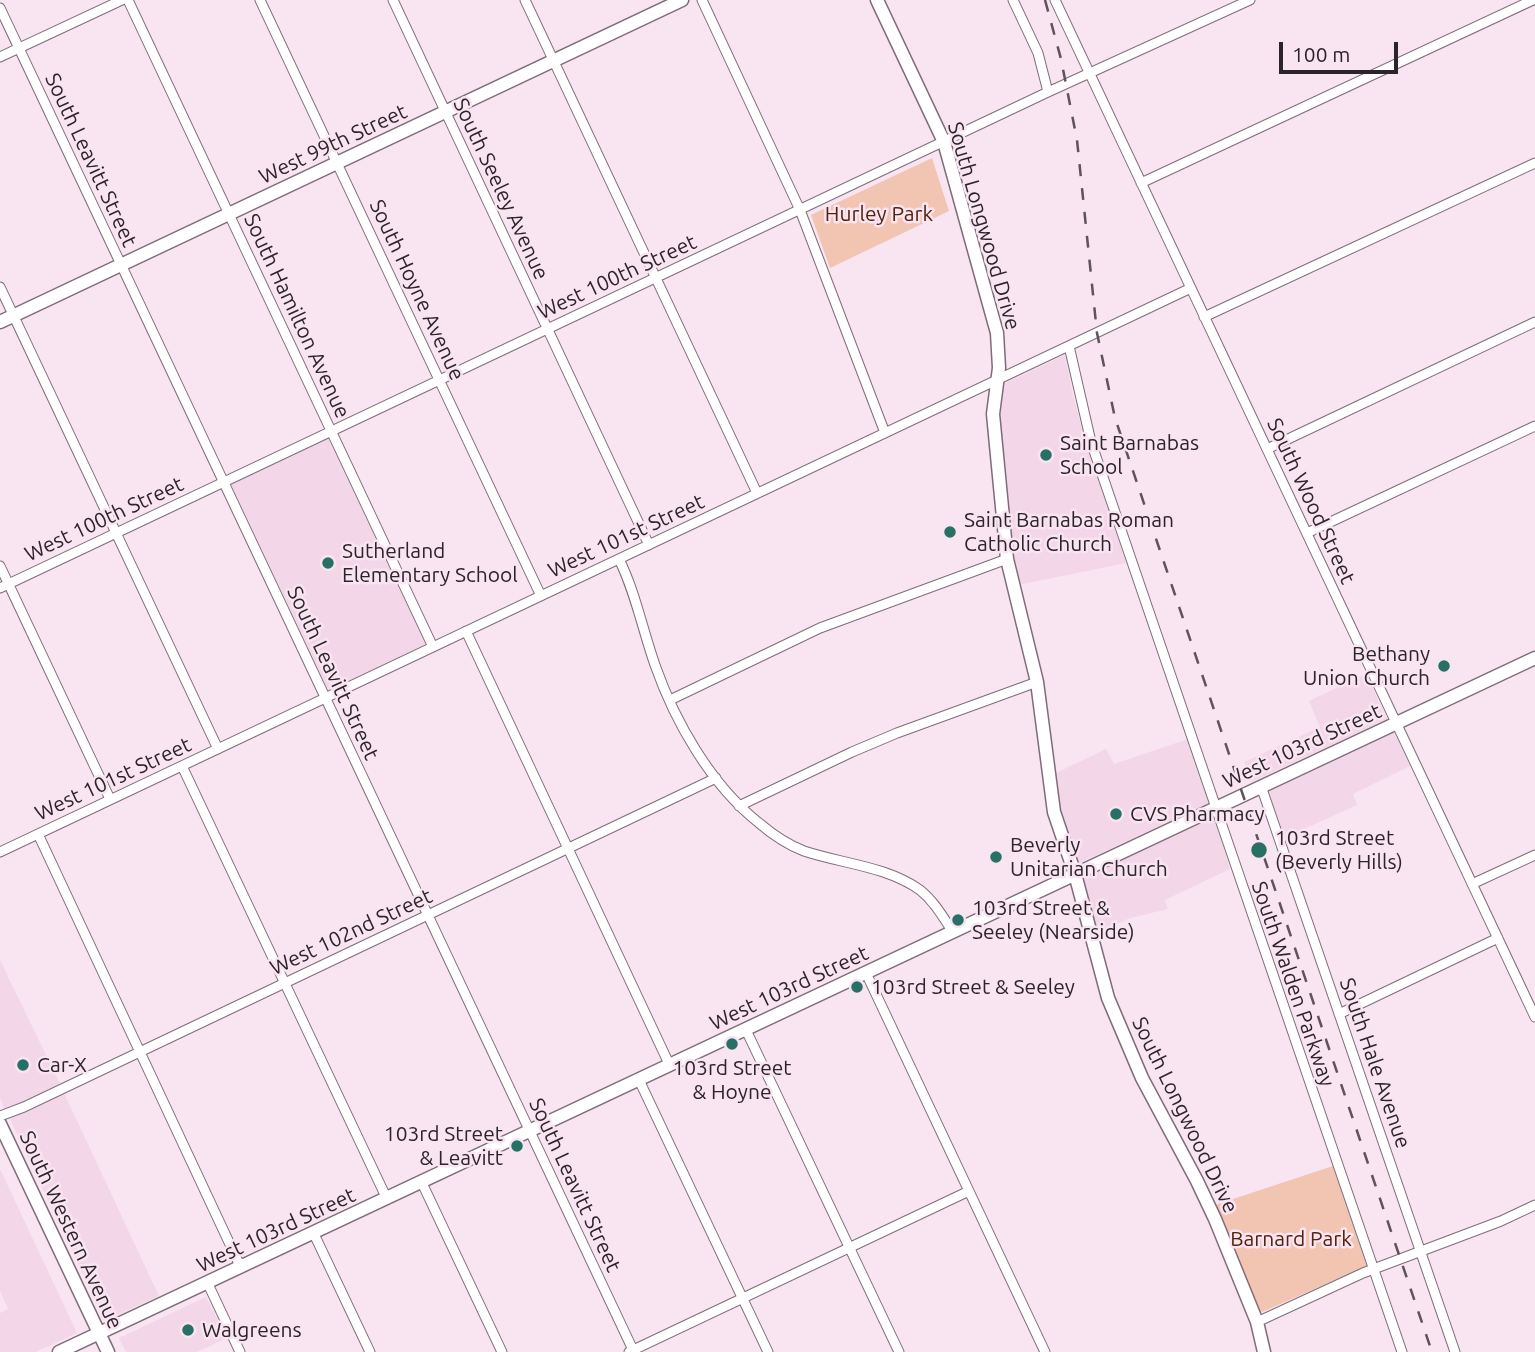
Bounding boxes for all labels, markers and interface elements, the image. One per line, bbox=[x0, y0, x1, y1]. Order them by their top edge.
scale bar bbox=[1283, 28, 1402, 72]
text: 100 m bbox=[1292, 42, 1350, 66]
street label: South Leavitt Street bbox=[40, 69, 142, 251]
street label: South Seeley Avenue bbox=[448, 94, 554, 284]
street label: West 99th Street bbox=[255, 99, 411, 189]
street label: South Longwood Drive bbox=[942, 119, 1026, 333]
street label: South Hoyne Avenue bbox=[364, 196, 470, 384]
park label: Hurley Park bbox=[825, 201, 933, 227]
street label: South Hamilton Avenue bbox=[239, 210, 355, 422]
street label: West 100th Street bbox=[534, 229, 700, 325]
street label: South Wood Street bbox=[1262, 414, 1360, 588]
place label: Saint Barnabas School bbox=[1060, 430, 1199, 480]
marker: Saint Barnabas School bbox=[1038, 447, 1054, 463]
street label: West 100th Street bbox=[21, 471, 187, 567]
street label: West 101st Street bbox=[544, 489, 708, 583]
place label: Saint Barnabas Roman Catholic Church bbox=[964, 507, 1174, 557]
marker: Saint Barnabas Roman Catholic Church bbox=[942, 524, 958, 540]
place label: Sutherland Elementary School bbox=[342, 538, 518, 588]
marker: Sutherland Elementary School bbox=[320, 555, 336, 571]
street label: South Leavitt Street bbox=[282, 582, 384, 764]
place label: Bethany Union Church bbox=[1303, 641, 1430, 691]
marker: Bethany Union Church bbox=[1436, 658, 1452, 674]
street label: West 103rd Street bbox=[1219, 698, 1385, 794]
street label: West 101st Street bbox=[31, 732, 195, 826]
place label: CVS Pharmacy bbox=[1130, 801, 1265, 827]
marker: CVS Pharmacy bbox=[1108, 806, 1124, 822]
place label: 103rd Street (Beverly Hills) bbox=[1275, 825, 1403, 875]
place label: Beverly Unitarian Church bbox=[1010, 832, 1168, 882]
marker: 103rd Street (Beverly Hills) bbox=[1249, 840, 1269, 860]
marker: Beverly Unitarian Church bbox=[988, 849, 1004, 865]
street label: South Walden Parkway bbox=[1246, 878, 1340, 1090]
street label: West 102nd Street bbox=[266, 883, 436, 981]
place label: 103rd Street & Seeley (Nearside) bbox=[972, 895, 1135, 945]
marker: 103rd Street & Seeley (Nearside) bbox=[950, 912, 966, 928]
street label: West 103rd Street bbox=[706, 940, 872, 1036]
place label: 103rd Street & Seeley bbox=[871, 974, 1075, 1000]
street label: South Hale Avenue bbox=[1334, 975, 1416, 1151]
marker: 103rd Street & Seeley bbox=[849, 979, 865, 995]
street label: South Longwood Drive bbox=[1127, 1013, 1243, 1217]
marker: 103rd Street & Hoyne bbox=[724, 1036, 740, 1052]
place label: Car-X bbox=[37, 1052, 87, 1078]
place label: 103rd Street & Hoyne bbox=[672, 1055, 792, 1105]
marker: Car-X bbox=[15, 1057, 31, 1073]
street label: South Leavitt Street bbox=[524, 1094, 626, 1276]
place label: 103rd Street & Leavitt bbox=[384, 1121, 503, 1171]
street label: South Western Avenue bbox=[14, 1127, 128, 1333]
marker: 103rd Street & Leavitt bbox=[509, 1138, 525, 1154]
street label: West 103rd Street bbox=[193, 1182, 359, 1278]
park label: Barnard Park bbox=[1230, 1226, 1352, 1252]
place label: Walgreens bbox=[202, 1317, 302, 1343]
marker: Walgreens bbox=[180, 1322, 196, 1338]

